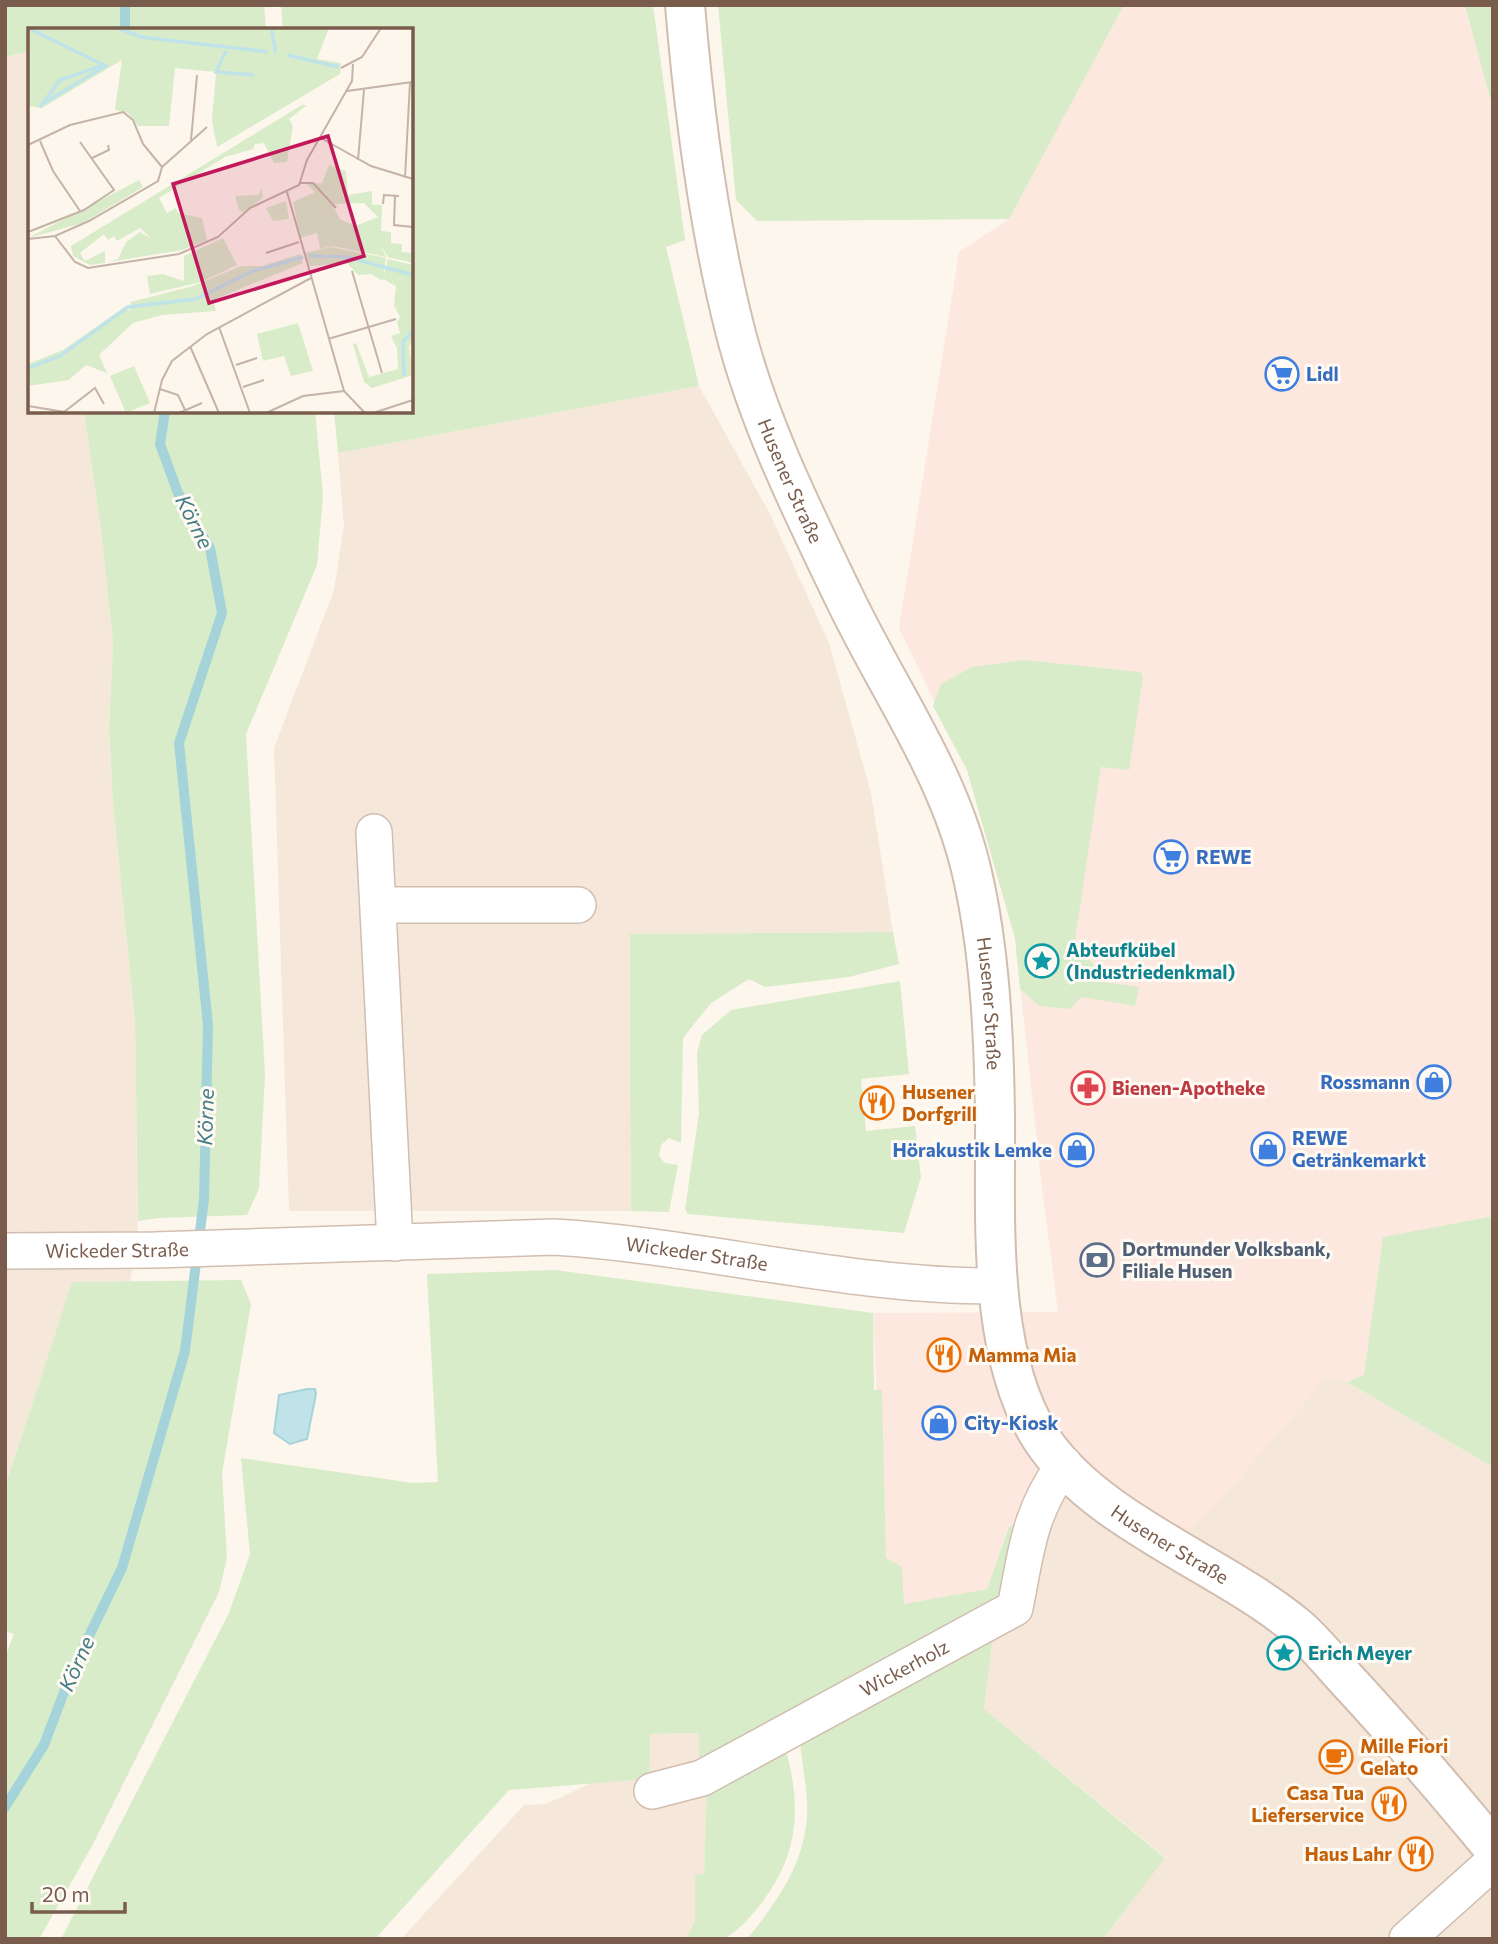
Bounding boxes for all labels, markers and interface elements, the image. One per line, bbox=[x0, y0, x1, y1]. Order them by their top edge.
inset map bbox=[28, 28, 413, 413]
supermarket icon: Lidl bbox=[1263, 355, 1301, 393]
place label: Lidl bbox=[1306, 362, 1339, 385]
street label: Husener Straße bbox=[754, 415, 828, 546]
water label: Körne bbox=[171, 490, 219, 552]
supermarket icon: REWE bbox=[1152, 838, 1190, 876]
place label: REWE bbox=[1196, 845, 1252, 868]
street label: Husener Straße bbox=[973, 935, 1006, 1070]
place label: Abteufkübel (Industriedenkmal) bbox=[1066, 938, 1235, 983]
place icon: Abteufkübel (Industriedenkmal) bbox=[1023, 942, 1061, 980]
shop icon: Rossmann bbox=[1415, 1063, 1453, 1101]
pharmacy icon: Bienen-Apotheke bbox=[1069, 1069, 1107, 1107]
place label: Rossmann bbox=[1320, 1070, 1410, 1093]
place label: Bienen-Apotheke bbox=[1112, 1076, 1265, 1099]
place label: Husener Dorfgrill bbox=[902, 1080, 977, 1125]
restaurant icon: Husener Dorfgrill bbox=[858, 1084, 896, 1122]
water label: Körne bbox=[191, 1088, 218, 1146]
place label: REWE Getränkemarkt bbox=[1292, 1126, 1426, 1171]
shop icon: REWE Getränkemarkt bbox=[1249, 1130, 1287, 1168]
shop icon: Hörakustik Lemke bbox=[1058, 1131, 1096, 1169]
place label: Hörakustik Lemke bbox=[892, 1138, 1052, 1161]
street label: Wickeder Straße bbox=[624, 1232, 770, 1275]
street label: Wickeder Straße bbox=[45, 1237, 189, 1262]
place label: Dortmunder Volksbank, Filiale Husen bbox=[1122, 1237, 1331, 1282]
bank icon: Dortmunder Volksbank, Filiale Husen bbox=[1078, 1241, 1116, 1279]
restaurant icon: Mamma Mia bbox=[925, 1336, 963, 1374]
place label: Mamma Mia bbox=[968, 1343, 1077, 1366]
shop icon: City-Kiosk bbox=[920, 1404, 958, 1442]
place label: City-Kiosk bbox=[964, 1411, 1058, 1434]
street label: Husener Straße bbox=[1107, 1499, 1233, 1588]
water label: Körne bbox=[53, 1632, 99, 1695]
street label: Wickerholz bbox=[856, 1634, 953, 1701]
place icon: Erich Meyer bbox=[1265, 1634, 1303, 1672]
place label: Erich Meyer bbox=[1308, 1641, 1412, 1664]
place label: Mille Fiori Gelato bbox=[1360, 1734, 1448, 1779]
cafe icon: Mille Fiori Gelato bbox=[1317, 1738, 1355, 1776]
place label: Casa Tua Lieferservice bbox=[1251, 1781, 1364, 1826]
restaurant icon: Casa Tua Lieferservice bbox=[1370, 1785, 1408, 1823]
restaurant icon: Haus Lahr bbox=[1397, 1835, 1435, 1873]
place label: Haus Lahr bbox=[1305, 1842, 1392, 1865]
scale bar bbox=[32, 1870, 124, 1914]
text: 20 m bbox=[42, 1881, 90, 1906]

